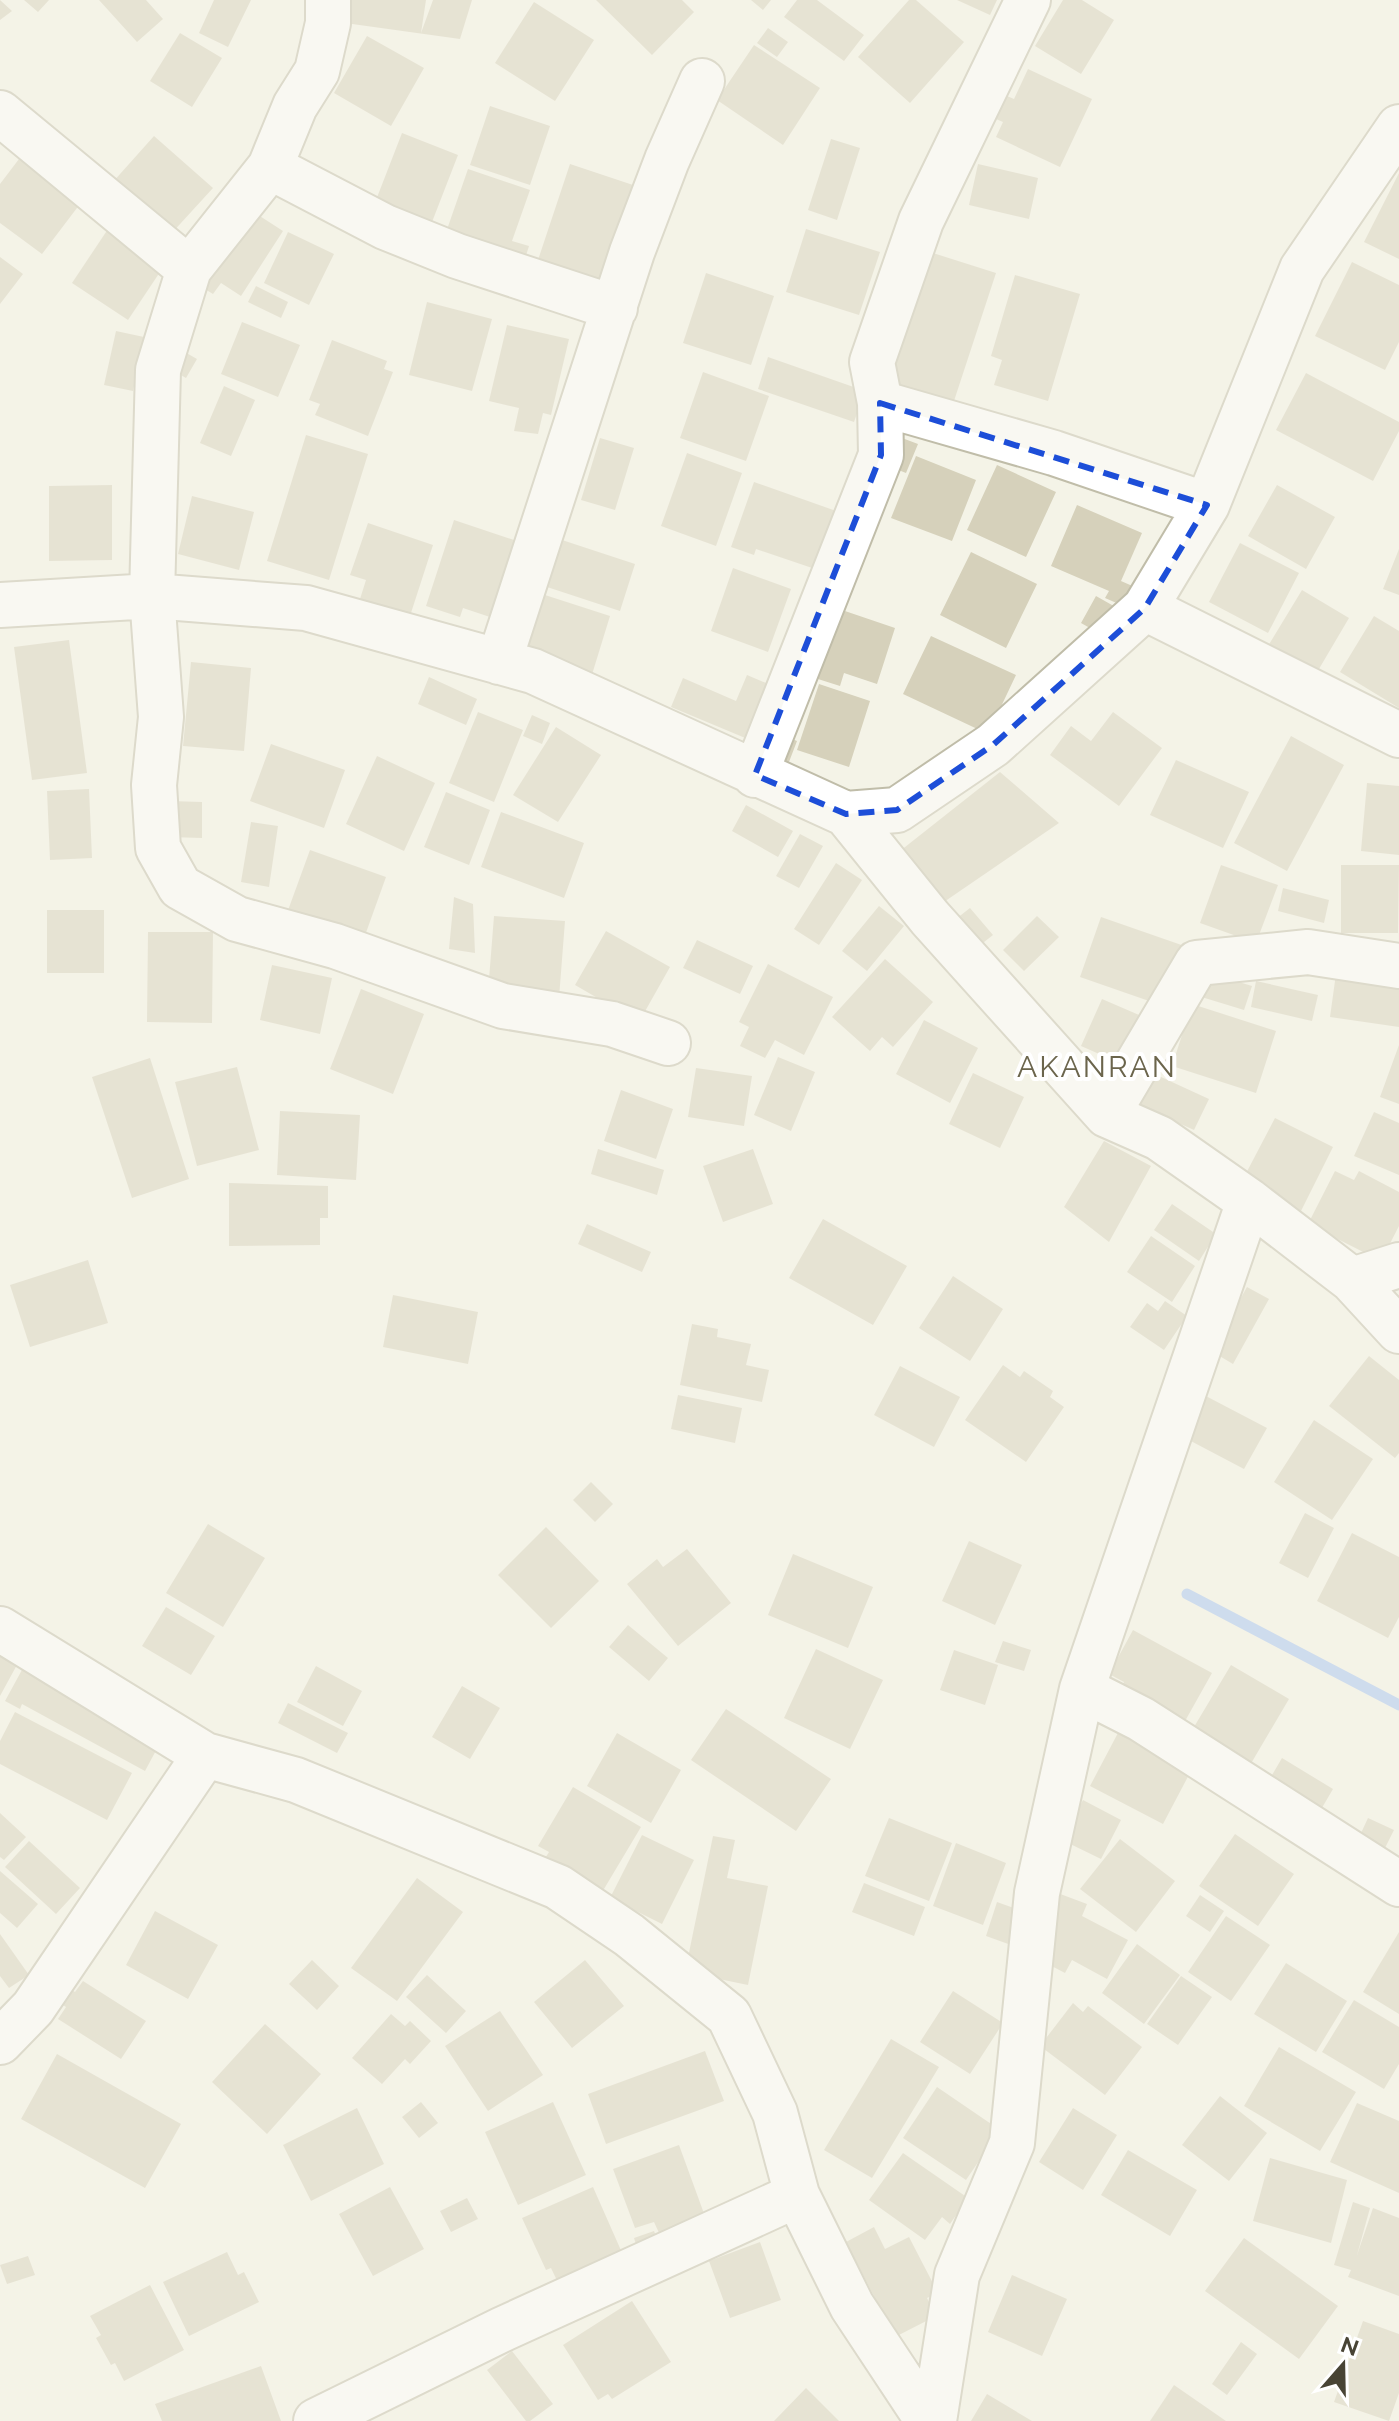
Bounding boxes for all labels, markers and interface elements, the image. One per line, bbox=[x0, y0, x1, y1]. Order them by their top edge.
district label: AKANRAN bbox=[1017, 1049, 1177, 1084]
north arrow bbox=[1303, 2325, 1383, 2405]
text: N bbox=[1338, 2331, 1362, 2361]

